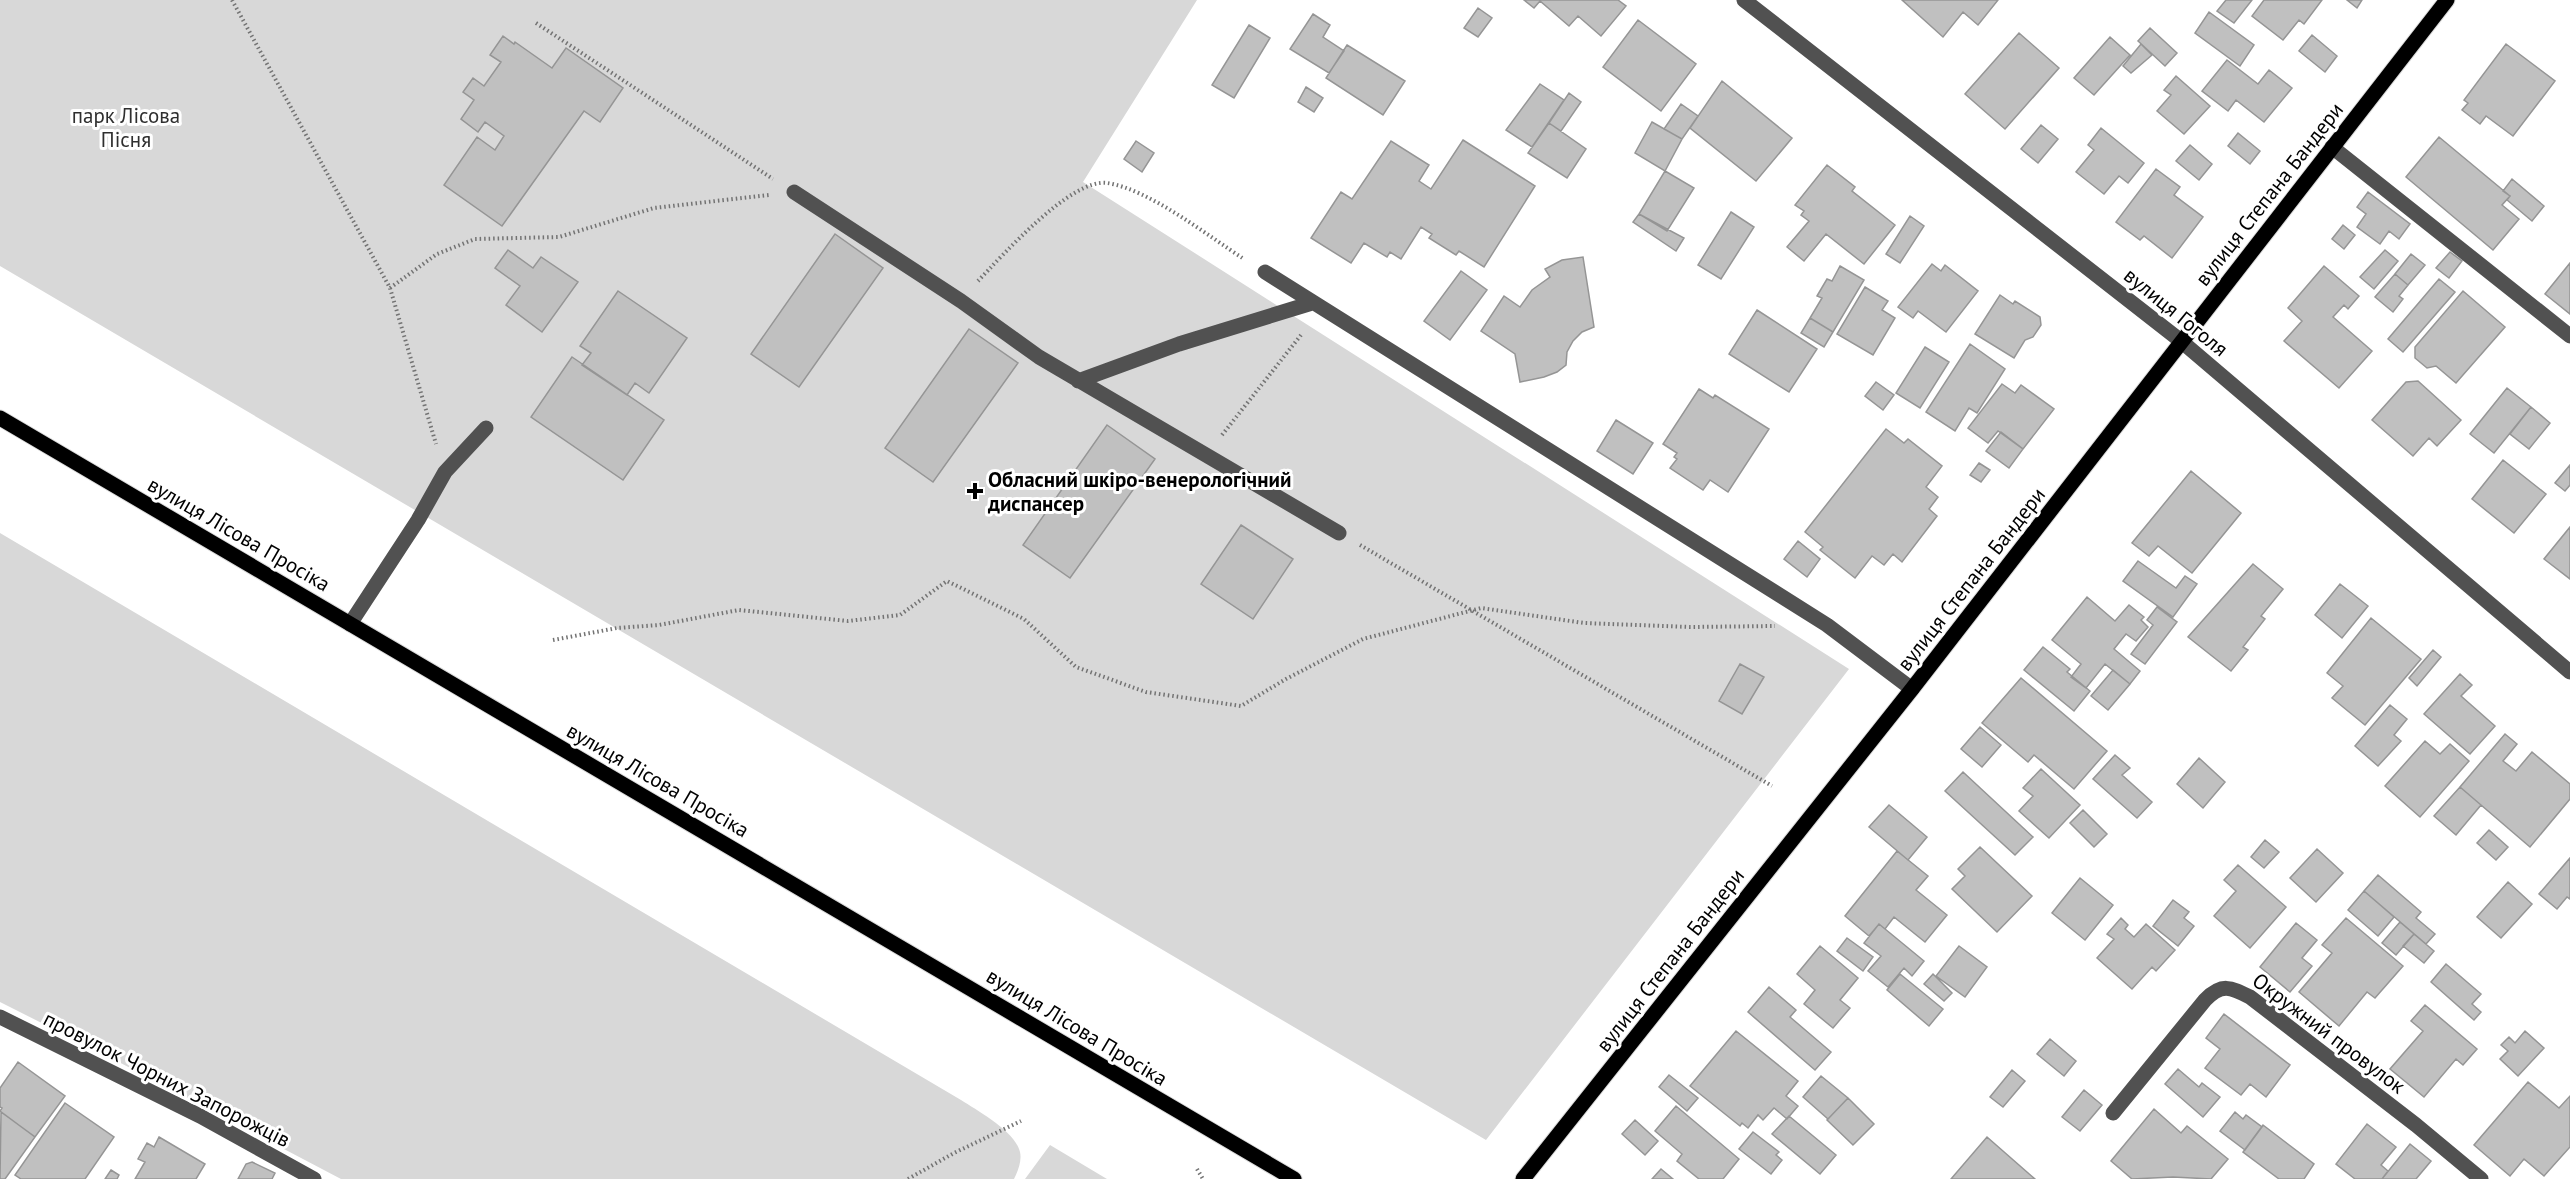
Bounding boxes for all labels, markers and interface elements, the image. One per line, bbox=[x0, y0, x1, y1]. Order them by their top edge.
street label: вулиця Степана Бандери bbox=[2189, 97, 2349, 291]
park label: парк Лісова Пісня bbox=[72, 102, 180, 153]
street label: вулиця Гоголя bbox=[2118, 262, 2234, 362]
place label: Обласний шкіро-венерологічний диспансер bbox=[987, 466, 1291, 517]
street label: вулиця Лісова Просіка bbox=[143, 471, 335, 597]
marker: Обласний шкіро-венерологічний диспансер bbox=[966, 482, 984, 500]
street label: вулиця Степана Бандери bbox=[1891, 482, 2051, 676]
street label: вулиця Лісова Просіка bbox=[562, 717, 754, 843]
street label: вулиця Степана Бандери bbox=[1590, 863, 1750, 1057]
street label: вулиця Лісова Просіка bbox=[982, 962, 1172, 1092]
street label: Окружний провулок bbox=[2247, 967, 2411, 1099]
street label: провулок Чорних Запорожців bbox=[39, 1005, 295, 1153]

